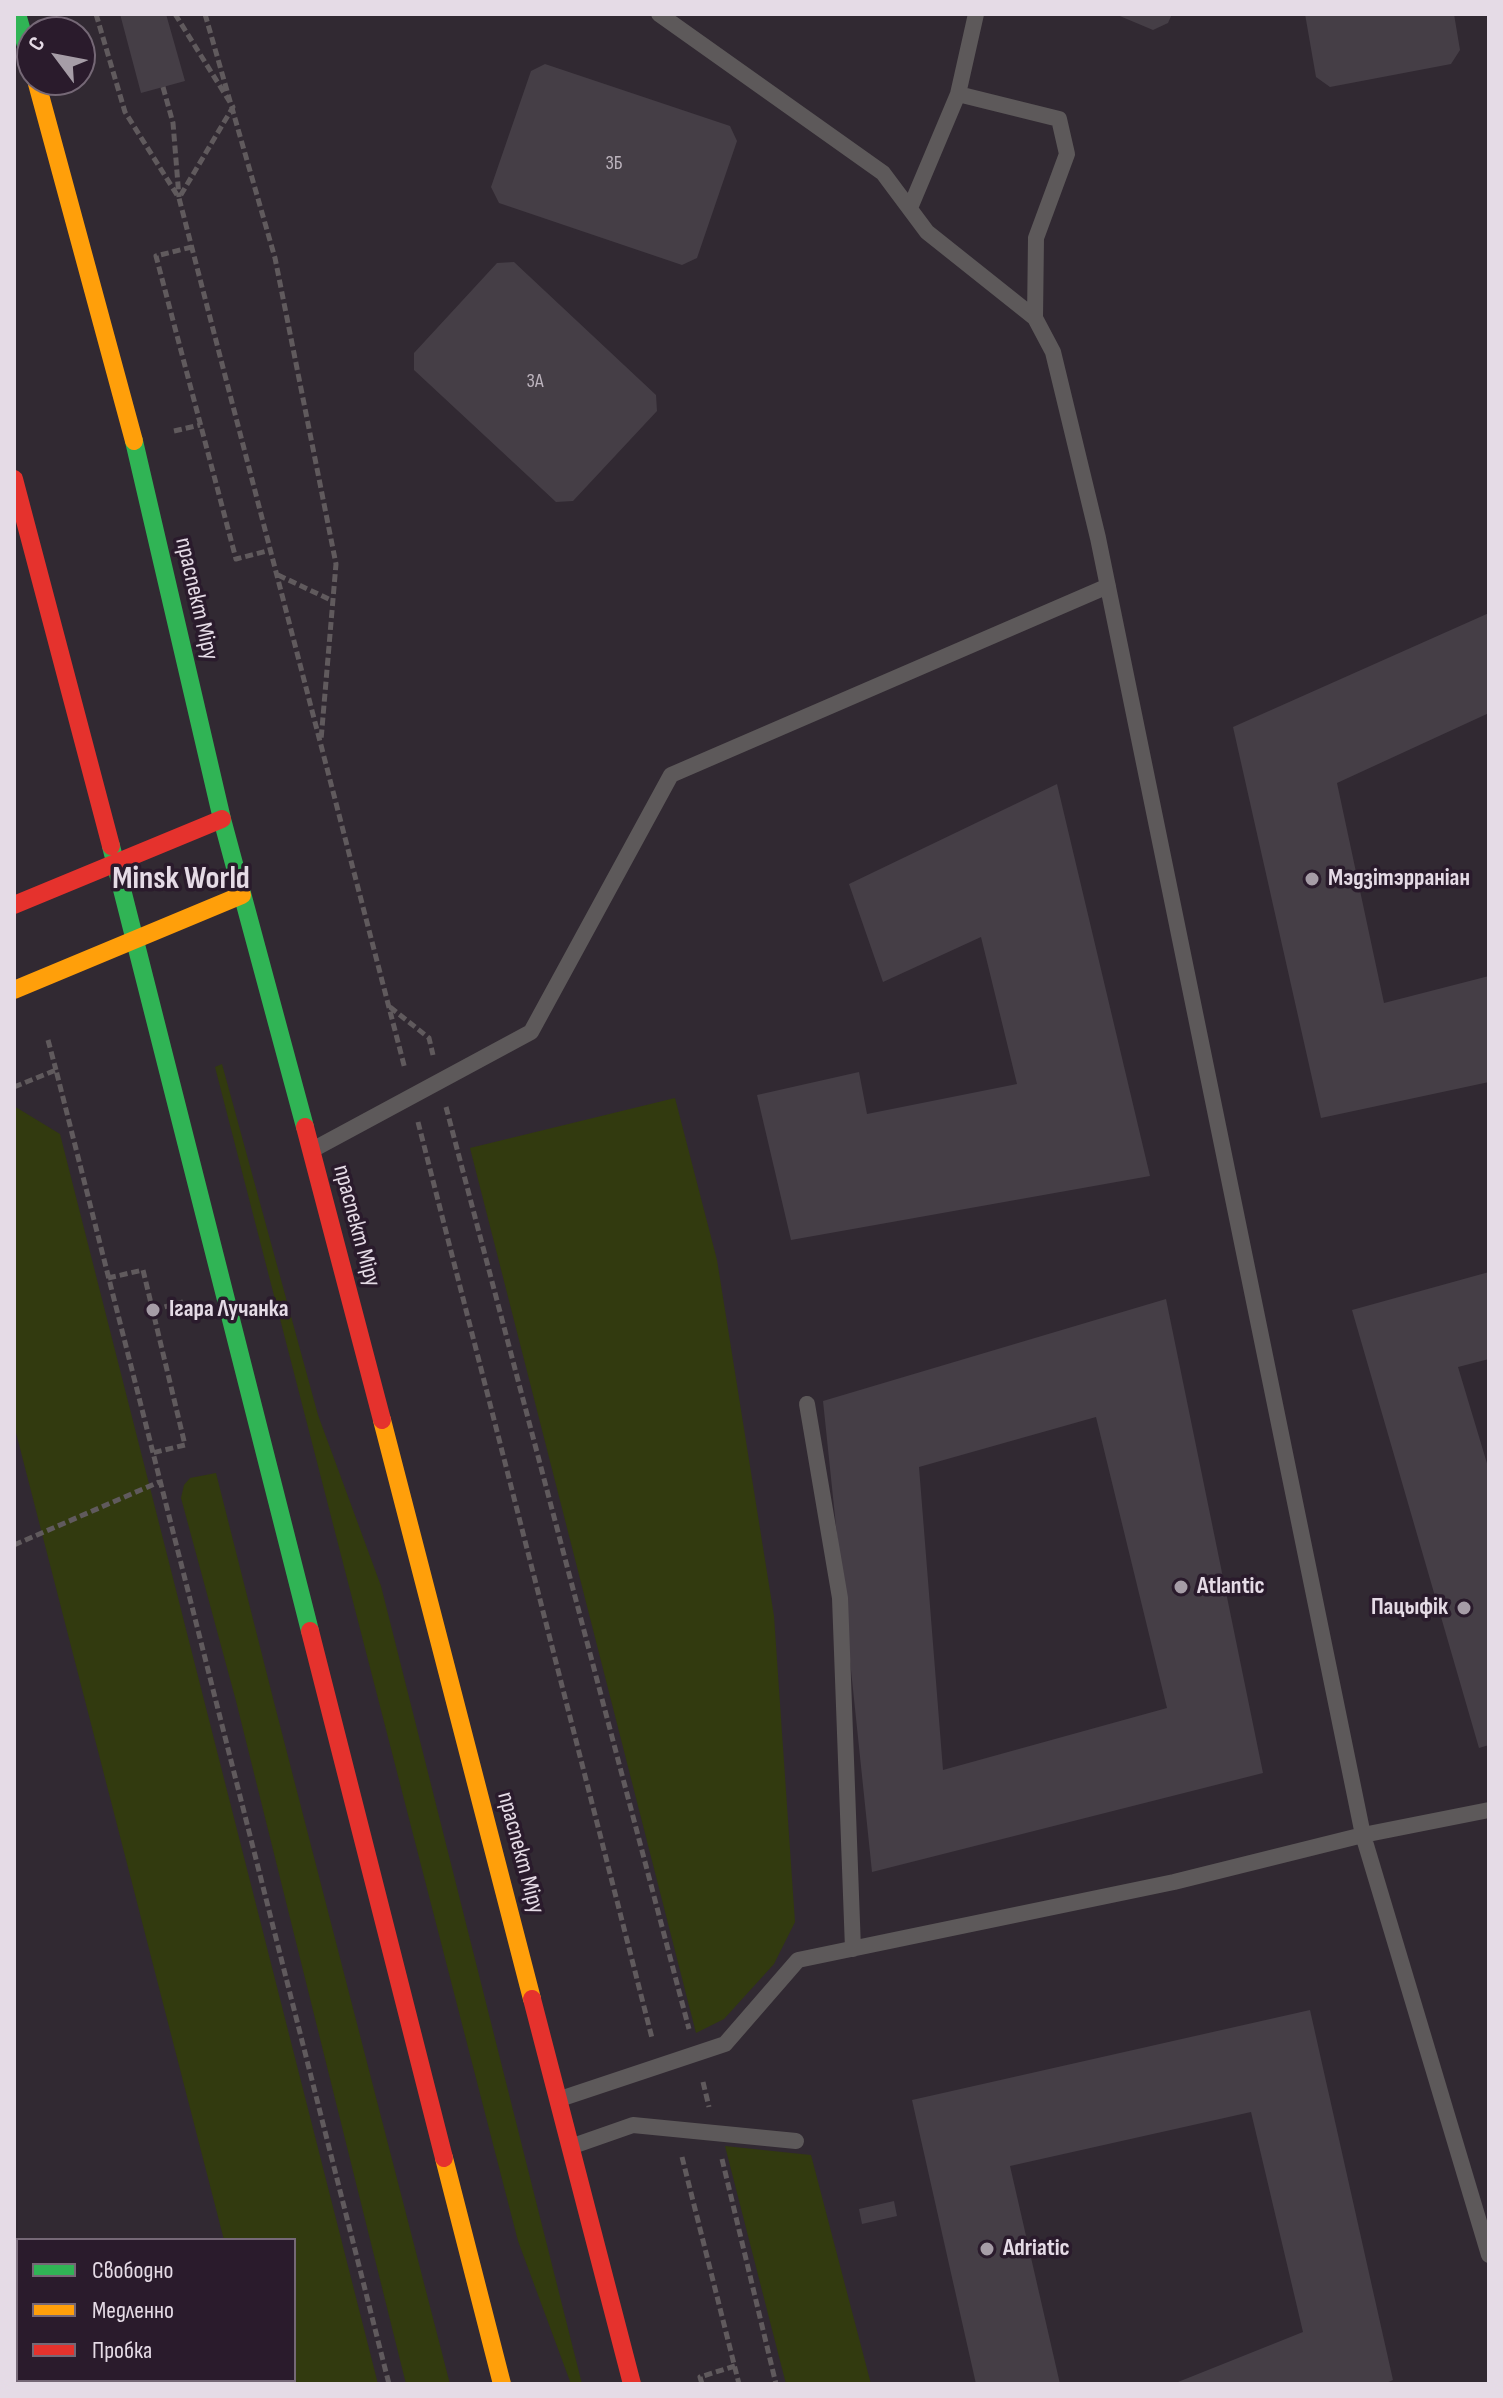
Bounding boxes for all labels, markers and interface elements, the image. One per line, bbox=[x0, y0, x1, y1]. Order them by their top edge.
north arrow bbox=[16, 16, 96, 96]
text: С bbox=[22, 32, 51, 56]
house number: 3Б bbox=[605, 152, 623, 176]
house number: 3А bbox=[527, 370, 543, 394]
street label: праспект Міру bbox=[168, 535, 224, 663]
district label: Minsk World bbox=[112, 861, 250, 899]
place label: Мэдзітэрраніан bbox=[1328, 865, 1470, 893]
marker: Мэдзітэрраніан bbox=[1303, 870, 1321, 888]
street label: праспект Міру bbox=[326, 1162, 386, 1290]
place label: Ігара Лучанка bbox=[169, 1296, 288, 1324]
marker: Ігара Лучанка bbox=[144, 1301, 162, 1319]
place label: Atlantic bbox=[1197, 1573, 1265, 1601]
marker: Atlantic bbox=[1172, 1578, 1190, 1596]
place label: Пацыфік bbox=[1371, 1594, 1448, 1622]
marker: Пацыфік bbox=[1455, 1599, 1473, 1617]
street label: праспект Міру bbox=[490, 1789, 550, 1917]
place label: Adriatic bbox=[1003, 2235, 1070, 2263]
legend bbox=[16, 2238, 296, 2382]
marker: Adriatic bbox=[978, 2240, 996, 2258]
text: Свободно bbox=[92, 2256, 173, 2285]
text: Медленно bbox=[92, 2296, 174, 2325]
text: Пробка bbox=[92, 2336, 152, 2365]

